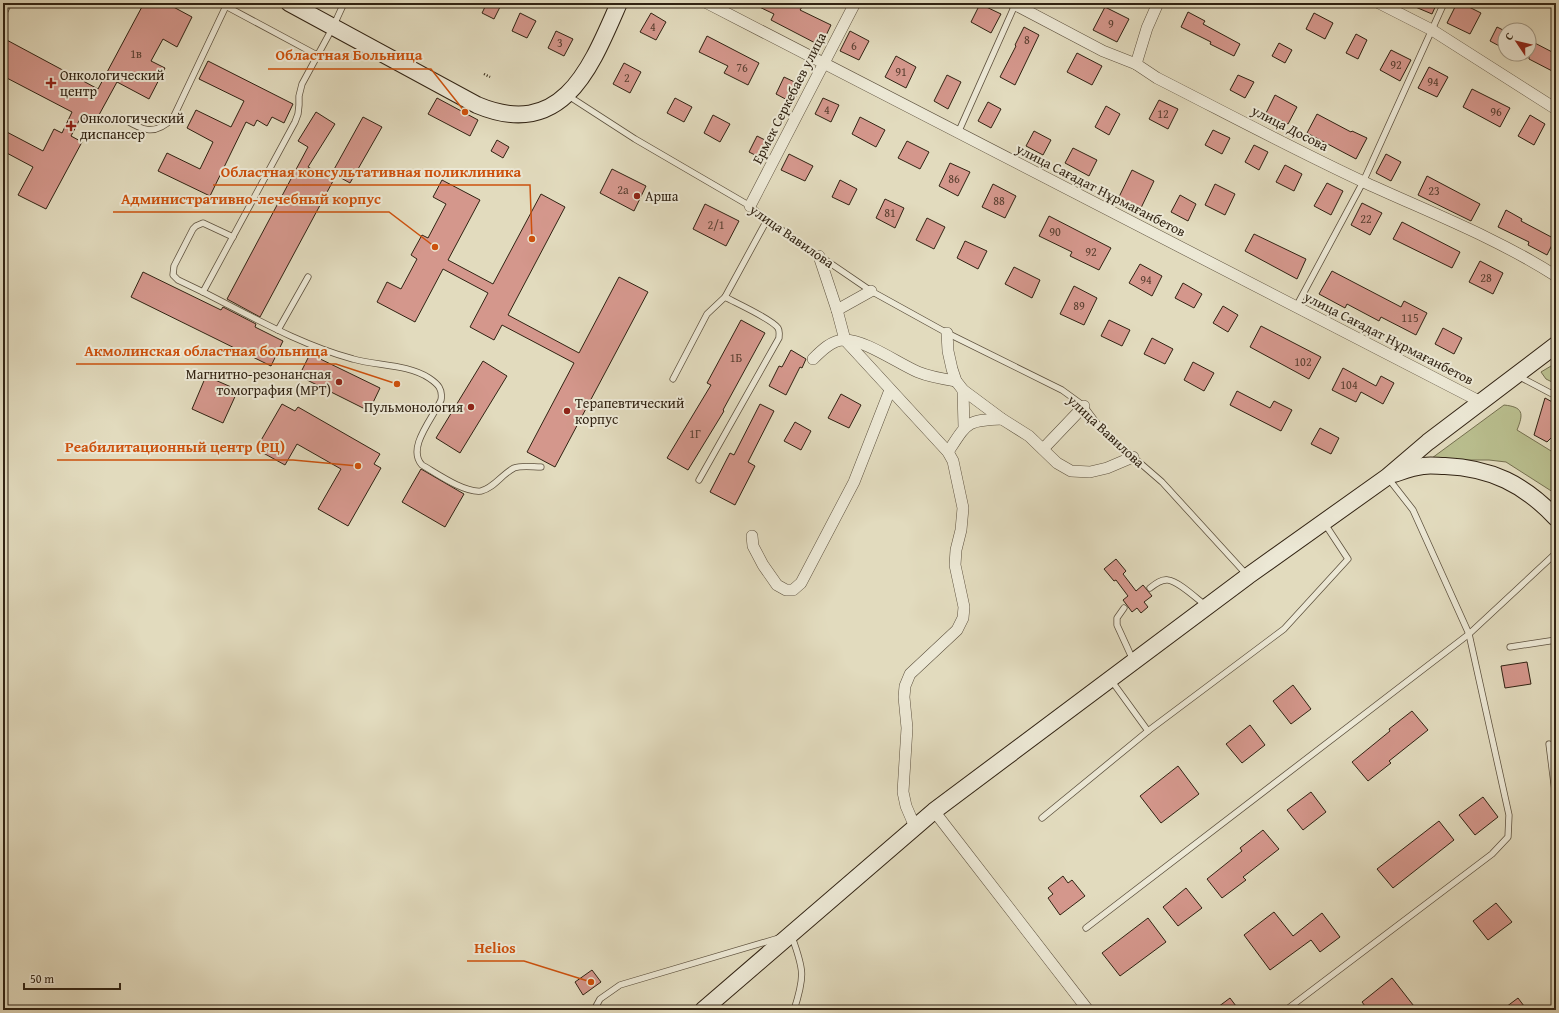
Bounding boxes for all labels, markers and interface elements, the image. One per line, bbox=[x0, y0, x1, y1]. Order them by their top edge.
house number: 9 bbox=[1108, 15, 1114, 32]
house number: 4 bbox=[650, 18, 656, 35]
north arrow bbox=[1497, 22, 1537, 62]
street label: Ермек Серкебаев улица bbox=[747, 28, 831, 167]
text: С bbox=[1500, 29, 1517, 43]
house number: 8 bbox=[1024, 31, 1030, 48]
house number: 3 bbox=[557, 34, 563, 51]
house number: 6 bbox=[851, 37, 857, 54]
callout: Областная Больница bbox=[268, 42, 431, 69]
text: Областная Больница bbox=[276, 44, 423, 65]
house number: 1в bbox=[130, 45, 142, 62]
house number: 92 bbox=[1390, 56, 1402, 73]
house number: 76 bbox=[736, 59, 748, 76]
house number: 91 bbox=[895, 63, 907, 80]
place label: Онкологический центр bbox=[60, 65, 164, 101]
house number: 2 bbox=[624, 69, 630, 86]
house number: 94 bbox=[1427, 73, 1439, 90]
marker: Онкологический центр bbox=[45, 77, 57, 89]
street label: улица Досова bbox=[1247, 100, 1332, 156]
house number: 4 bbox=[824, 101, 830, 118]
house number: 96 bbox=[1490, 103, 1502, 120]
house number: 12 bbox=[1157, 105, 1169, 122]
place label: Онкологический диспансер bbox=[80, 108, 184, 144]
marker: Онкологический диспансер bbox=[65, 120, 77, 132]
street label: улица Сағадат Нұрмағанбетов bbox=[1012, 138, 1189, 242]
callout: Областная консультативная поликлиника bbox=[213, 158, 530, 185]
text: Областная консультативная поликлиника bbox=[221, 161, 521, 182]
house number: 86 bbox=[948, 170, 960, 187]
house number: 2а bbox=[617, 181, 629, 198]
house number: 23 bbox=[1428, 182, 1440, 199]
callout: Административно-лечебный корпус bbox=[113, 185, 389, 212]
place label: Арша bbox=[645, 186, 679, 206]
text: Административно-лечебный корпус bbox=[121, 188, 381, 209]
marker: Арша bbox=[632, 191, 642, 201]
house number: 88 bbox=[993, 192, 1005, 209]
street label: улица Вавилова bbox=[745, 199, 839, 273]
house number: 81 bbox=[884, 204, 896, 221]
house number: 22 bbox=[1360, 210, 1372, 227]
house number: 2/1 bbox=[707, 216, 725, 233]
house number: 90 bbox=[1049, 223, 1061, 240]
house number: 92 bbox=[1085, 243, 1097, 260]
house number: 28 bbox=[1480, 269, 1492, 286]
house number: 94 bbox=[1140, 271, 1152, 288]
street label: улица Сағадат Нұрмағанбетов bbox=[1300, 286, 1477, 390]
house number: 89 bbox=[1073, 297, 1085, 314]
house number: 115 bbox=[1401, 309, 1419, 326]
callout: Акмолинская областная больница bbox=[76, 337, 336, 364]
text: Акмолинская областная больница bbox=[84, 340, 328, 361]
house number: 1Б bbox=[730, 349, 742, 366]
house number: 102 bbox=[1294, 353, 1312, 370]
place label: Магнитно-резонансная томография (МРТ) bbox=[186, 364, 331, 400]
house number: 104 bbox=[1340, 376, 1358, 393]
marker: Магнитно-резонансная томография (МРТ) bbox=[334, 377, 344, 387]
street label: улица Вавилова bbox=[1062, 389, 1149, 472]
place label: Терапевтический корпус bbox=[575, 393, 684, 429]
place label: Пульмонология bbox=[364, 397, 463, 417]
marker: Пульмонология bbox=[466, 402, 476, 412]
marker: Терапевтический корпус bbox=[562, 406, 572, 416]
house number: 1Г bbox=[689, 425, 701, 442]
callout: Реабилитационный центр (РЦ) bbox=[57, 433, 293, 460]
text: Реабилитационный центр (РЦ) bbox=[65, 436, 285, 457]
callout: Helios bbox=[467, 934, 524, 961]
text: Helios bbox=[474, 937, 516, 958]
scale bar bbox=[24, 965, 120, 991]
text: 50 m bbox=[30, 970, 54, 987]

